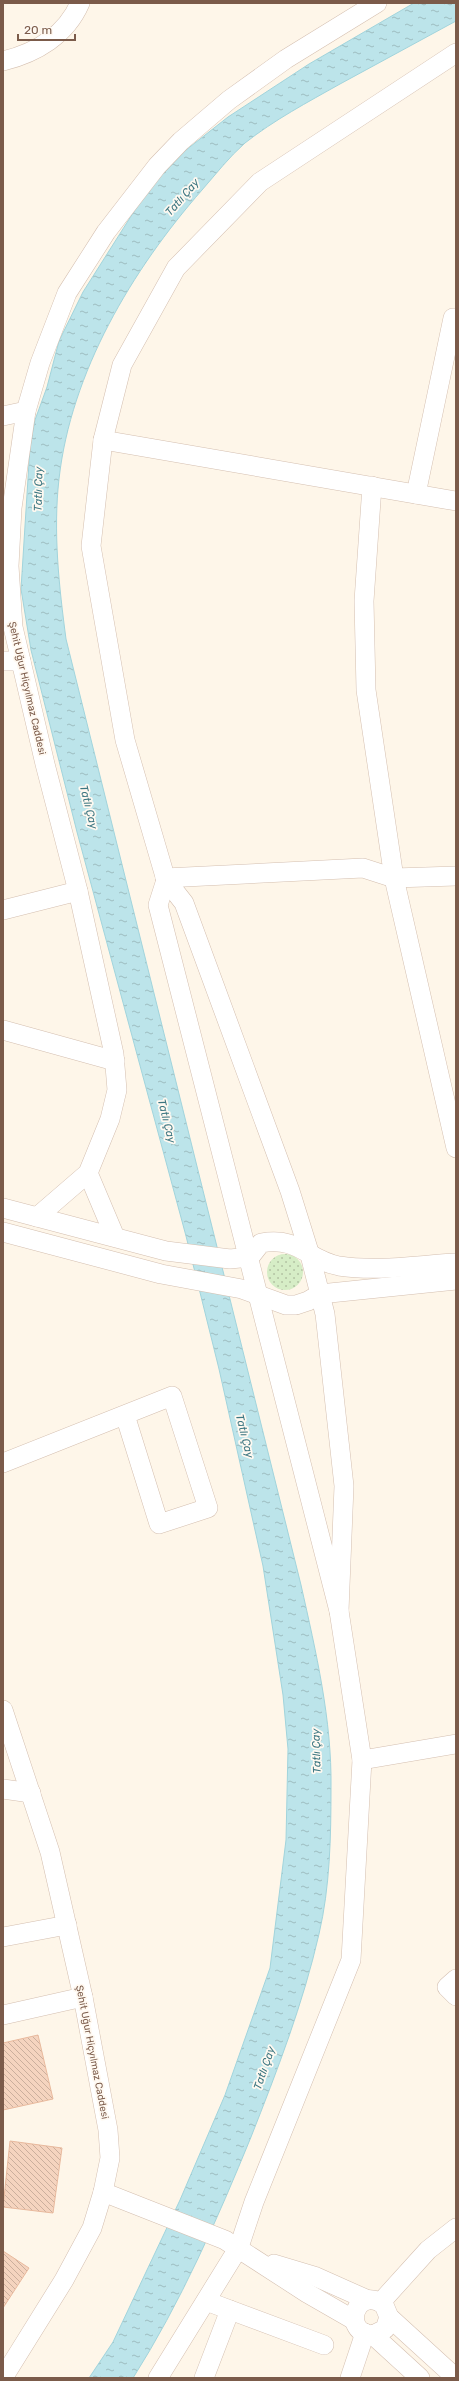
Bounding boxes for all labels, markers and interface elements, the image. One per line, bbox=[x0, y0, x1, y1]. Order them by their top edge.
scale bar bbox=[18, 16, 75, 42]
text: 20 m bbox=[24, 23, 52, 37]
water label: Tatlı Çay bbox=[163, 175, 203, 219]
water label: Tatlı Çay bbox=[32, 466, 45, 512]
street label: Şehit Uğur Hiçyılmaz Caddesi bbox=[6, 621, 48, 756]
water label: Tatlı Çay bbox=[77, 784, 100, 831]
water label: Tatlı Çay bbox=[155, 1098, 178, 1145]
water label: Tatlı Çay bbox=[233, 1413, 256, 1460]
water label: Tatlı Çay bbox=[309, 1727, 324, 1774]
street label: Şehit Uğur Hiçyılmaz Caddesi bbox=[73, 1984, 111, 2120]
water label: Tatlı Çay bbox=[251, 2044, 278, 2092]

